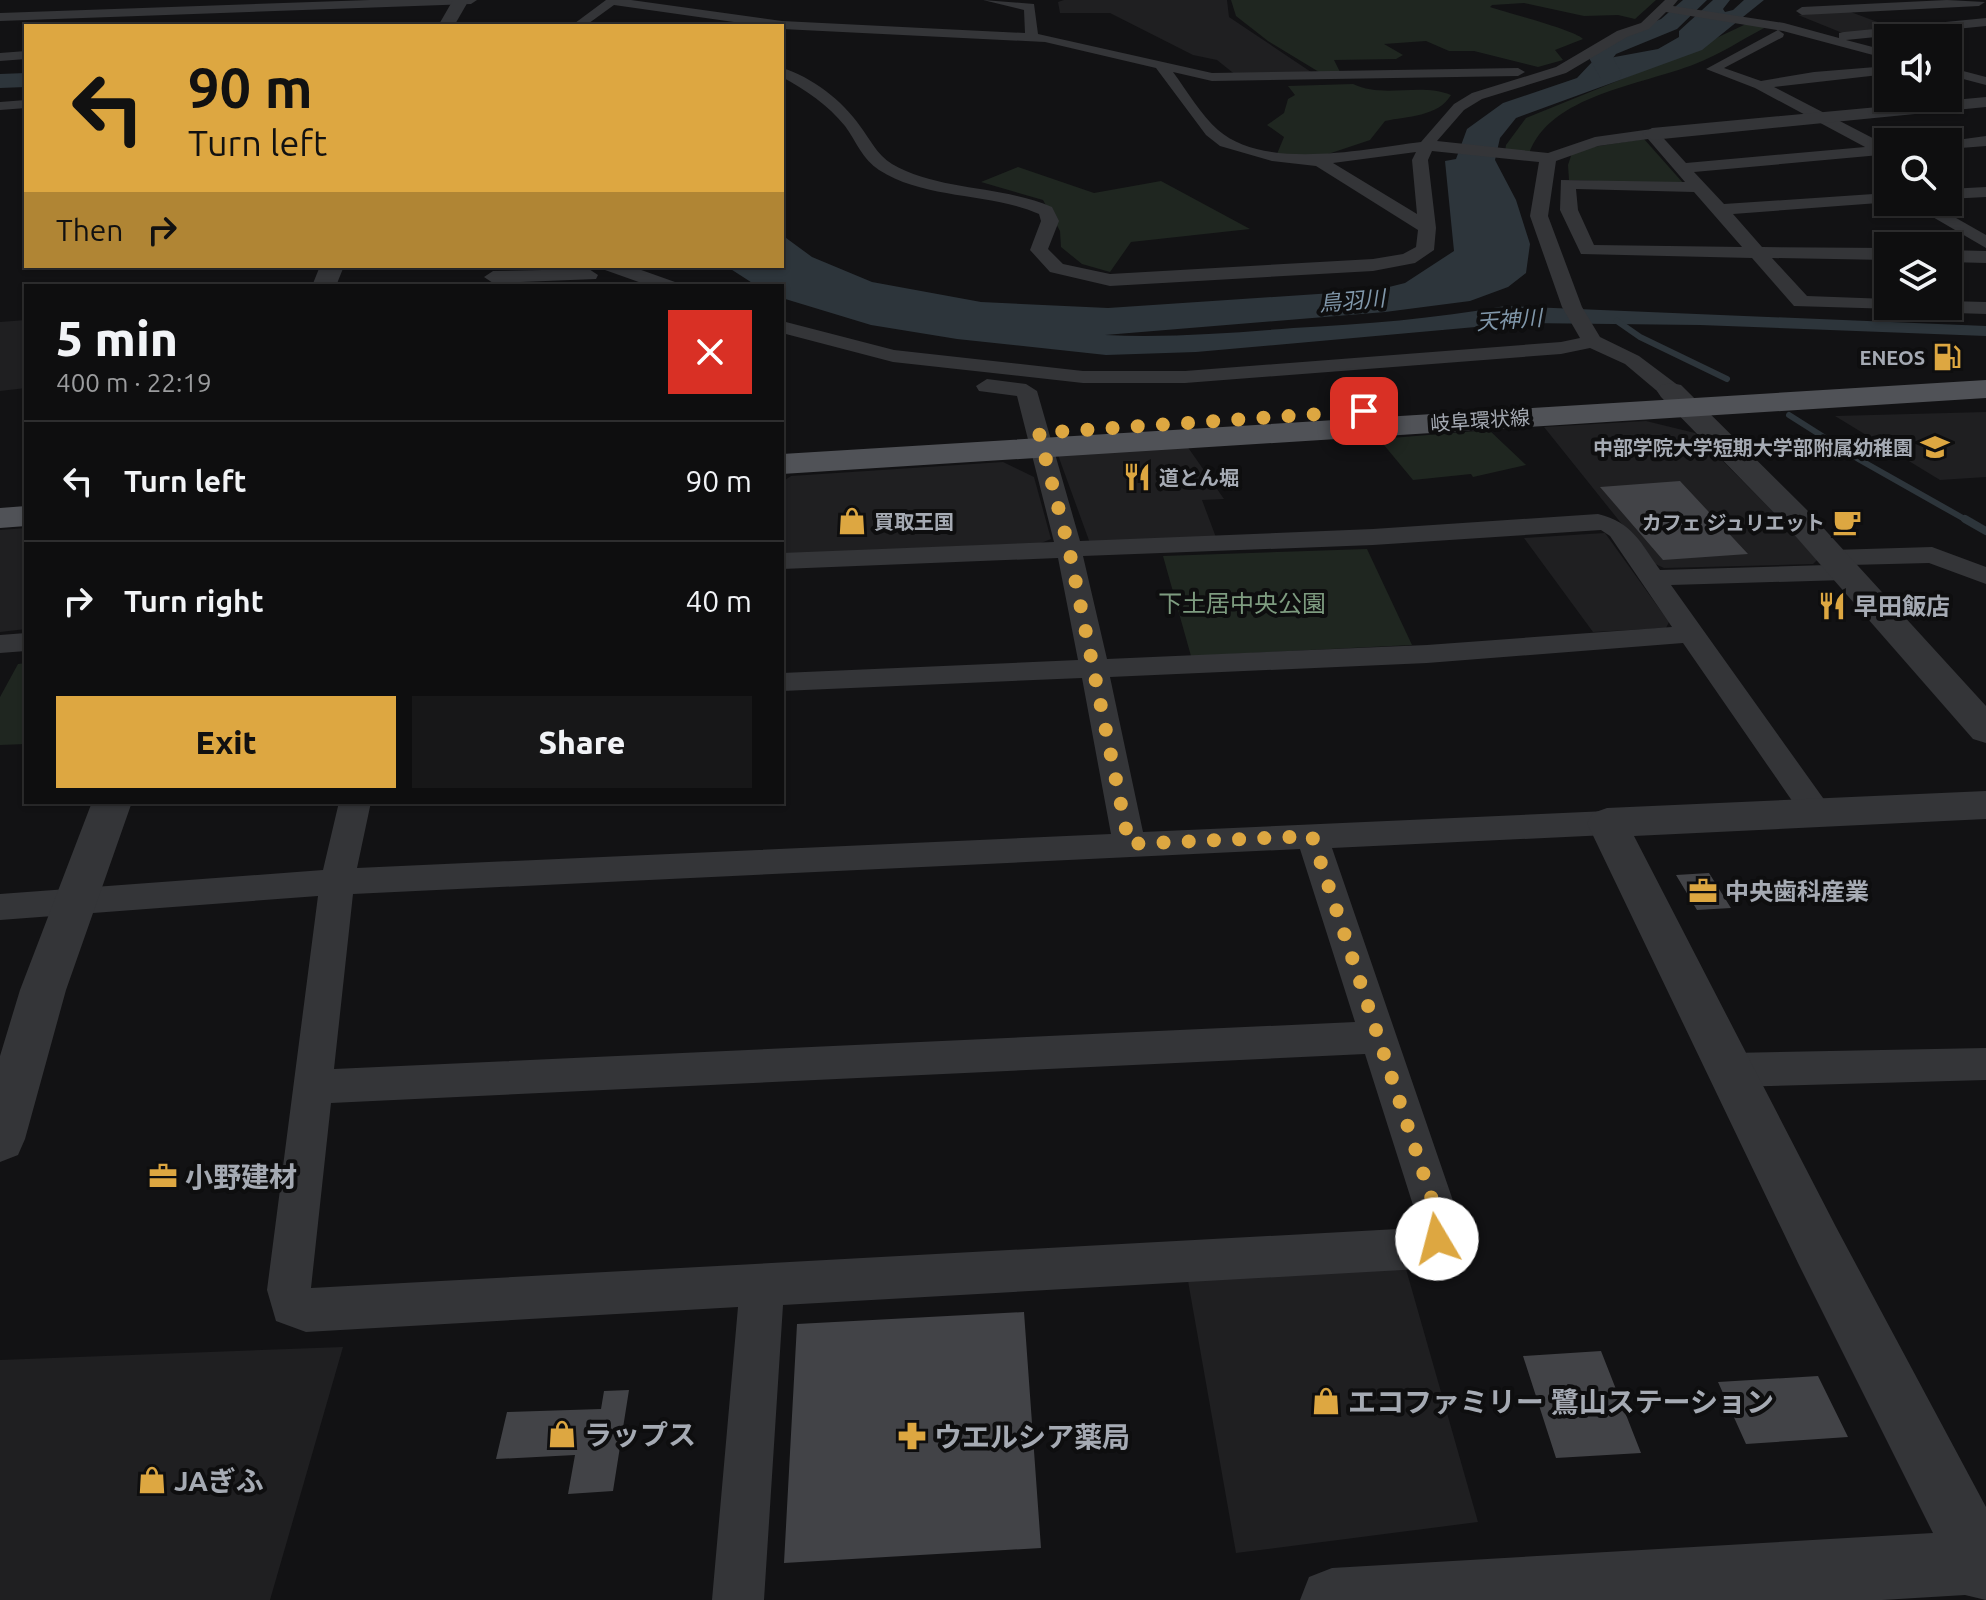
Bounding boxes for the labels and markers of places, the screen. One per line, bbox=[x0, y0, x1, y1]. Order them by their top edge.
fuel station icon: ENEOS bbox=[1932, 342, 1962, 372]
place label: ENEOS bbox=[1860, 346, 1925, 369]
pin bbox=[1330, 377, 1398, 445]
school or university icon: 中部学院大学短期大学部附属幼稚園 bbox=[1920, 432, 1950, 462]
place label: 中部学院大学短期大学部附属幼稚園 bbox=[1593, 436, 1913, 459]
restaurant icon: 道とん堀 bbox=[1122, 462, 1152, 492]
place label: 道とん堀 bbox=[1159, 466, 1239, 489]
shop icon: 買取王国 bbox=[837, 506, 867, 536]
cafe icon: カフェ ジュリエット bbox=[1832, 507, 1862, 537]
place label: 買取王国 bbox=[874, 510, 954, 533]
place label: カフェ ジュリエット bbox=[1642, 511, 1825, 534]
restaurant icon: 早田飯店 bbox=[1817, 591, 1847, 621]
place label: 早田飯店 bbox=[1854, 593, 1950, 620]
office icon: 中央歯科産業 bbox=[1688, 876, 1718, 906]
place label: 中央歯科産業 bbox=[1725, 878, 1869, 905]
office icon: 小野建材 bbox=[148, 1161, 178, 1191]
place label: 小野建材 bbox=[185, 1161, 297, 1192]
shop icon: エコファミリー 鷺山ステーション bbox=[1311, 1386, 1341, 1416]
place label: エコファミリー 鷺山ステーション bbox=[1348, 1386, 1774, 1417]
shop icon: ラップス bbox=[547, 1419, 577, 1449]
place label: ラップス bbox=[584, 1419, 696, 1450]
pharmacy icon: ウエルシア薬局 bbox=[897, 1421, 927, 1451]
place label: ウエルシア薬局 bbox=[934, 1421, 1130, 1452]
shop icon: JAぎふ bbox=[137, 1465, 167, 1495]
place label: JAぎふ bbox=[174, 1465, 264, 1496]

